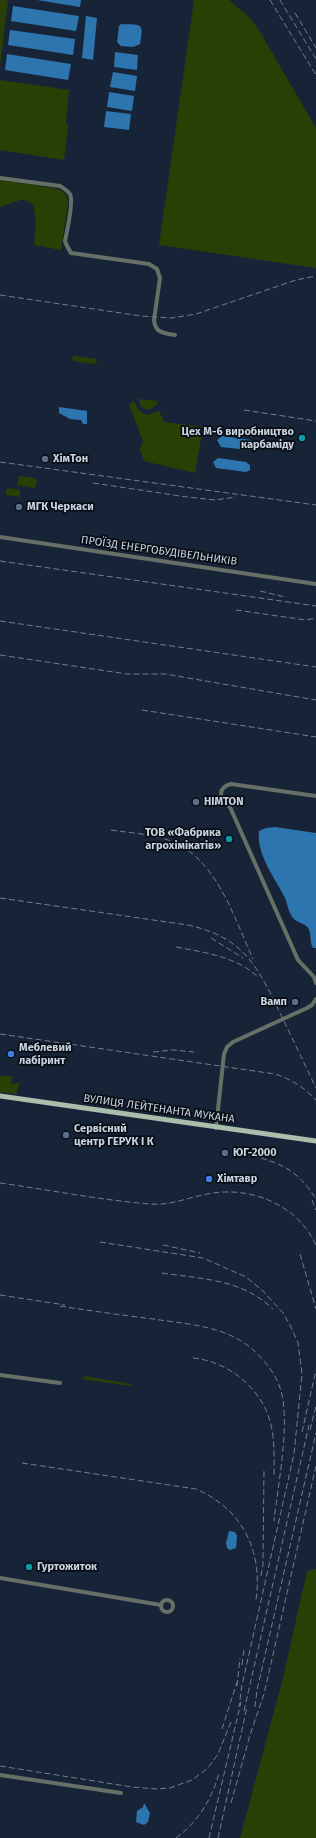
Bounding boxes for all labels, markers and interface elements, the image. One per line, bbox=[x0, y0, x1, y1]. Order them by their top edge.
place label: Цех М-6 виробництво карбаміду bbox=[182, 425, 294, 451]
marker: Цех М-6 виробництво карбаміду bbox=[297, 433, 307, 443]
place label: ХімТон bbox=[53, 452, 88, 466]
marker: ХімТон bbox=[40, 454, 50, 464]
place label: МГК Черкаси bbox=[27, 500, 94, 514]
marker: МГК Черкаси bbox=[14, 502, 24, 512]
street label: ПРОЇЗД ЕНЕРГОБУДІВЕЛЬНИКІВ bbox=[80, 533, 238, 569]
place label: HIMTON bbox=[204, 795, 243, 809]
marker: HIMTON bbox=[191, 797, 201, 807]
place label: ТОВ «Фабрика агрохімікатів» bbox=[145, 826, 221, 852]
marker: ТОВ «Фабрика агрохімікатів» bbox=[224, 834, 234, 844]
place label: Вамп bbox=[260, 995, 287, 1009]
marker: Вамп bbox=[290, 997, 300, 1007]
place label: Меблевий лабіринт bbox=[19, 1041, 71, 1067]
marker: Меблевий лабіринт bbox=[6, 1049, 16, 1059]
street label: ВУЛИЦЯ ЛЕЙТЕНАНТА МУКАНА bbox=[82, 1092, 236, 1126]
place label: Сервісний центр ГЕРУК І К bbox=[74, 1122, 154, 1148]
marker: Сервісний центр ГЕРУК І К bbox=[61, 1130, 71, 1140]
place label: ЮГ-2000 bbox=[233, 1146, 277, 1160]
marker: ЮГ-2000 bbox=[220, 1148, 230, 1158]
place label: Хімтавр bbox=[217, 1172, 257, 1186]
marker: Хімтавр bbox=[204, 1174, 214, 1184]
place label: Гуртожиток bbox=[37, 1560, 97, 1574]
marker: Гуртожиток bbox=[24, 1562, 34, 1572]

